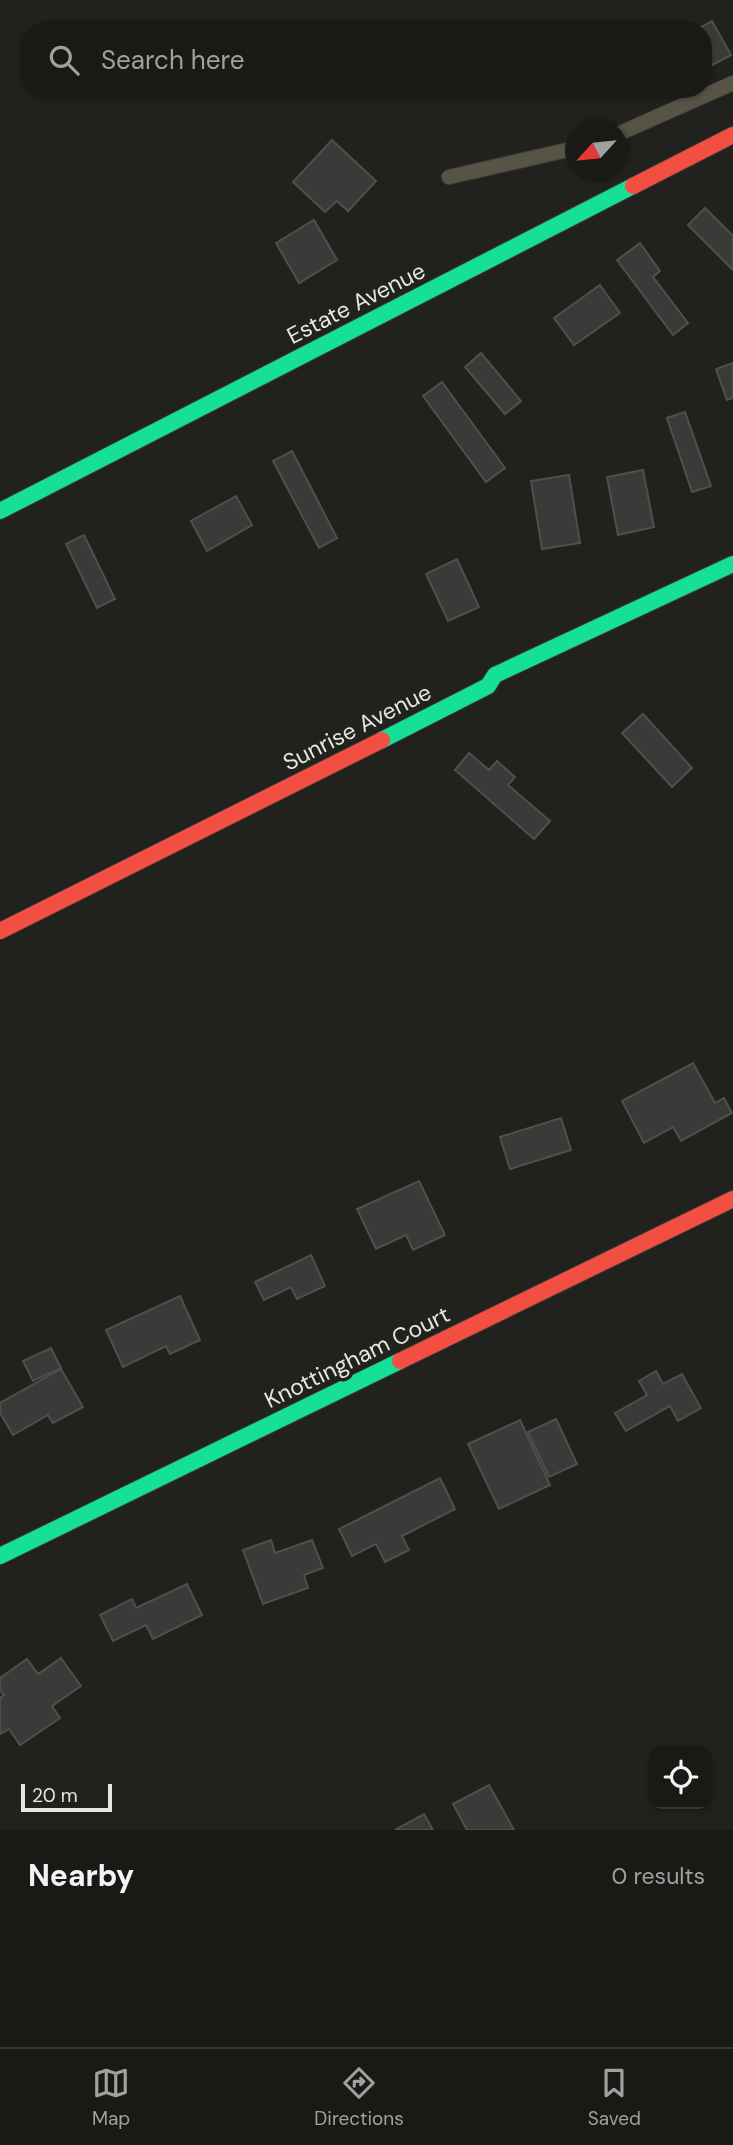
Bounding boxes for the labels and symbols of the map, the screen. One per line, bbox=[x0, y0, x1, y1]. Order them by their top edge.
north arrow bbox=[565, 119, 628, 182]
street label: Estate Avenue bbox=[282, 255, 430, 351]
street label: Sunrise Avenue bbox=[278, 677, 436, 777]
street label: Knottingham Court bbox=[259, 1299, 455, 1415]
scale bar bbox=[21, 1781, 112, 1813]

